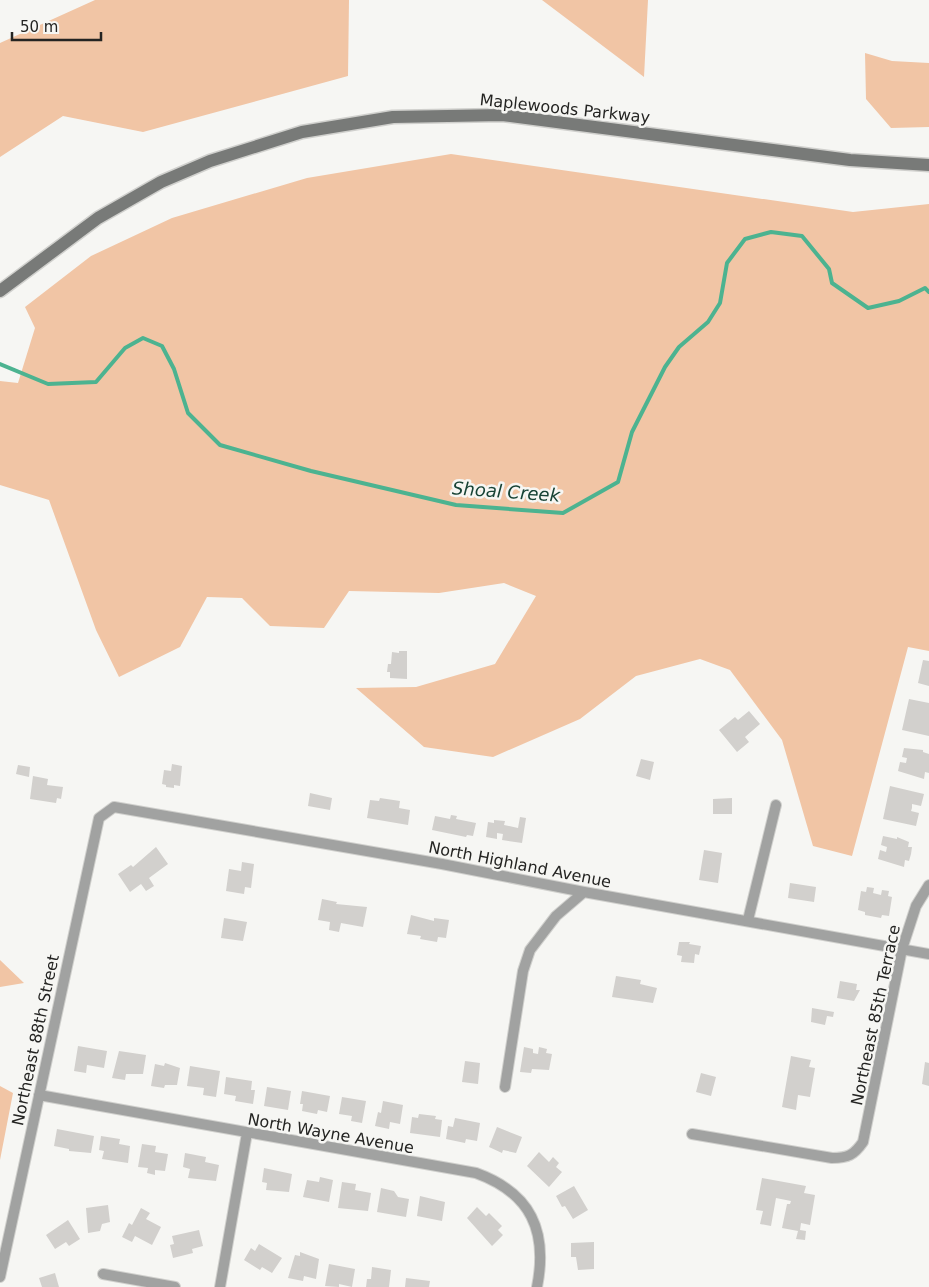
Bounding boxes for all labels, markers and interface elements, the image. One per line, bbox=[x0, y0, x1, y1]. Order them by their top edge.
scale bar bbox=[12, 10, 101, 42]
text: 50 m bbox=[20, 18, 58, 36]
street label: Maplewoods Parkway bbox=[479, 90, 651, 127]
water label: Shoal Creek bbox=[451, 477, 562, 506]
street label: North Highland Avenue bbox=[427, 837, 613, 892]
street label: Northeast 85th Terrace bbox=[847, 923, 904, 1107]
street label: Northeast 88th Street bbox=[8, 953, 63, 1127]
street label: North Wayne Avenue bbox=[246, 1110, 415, 1157]

